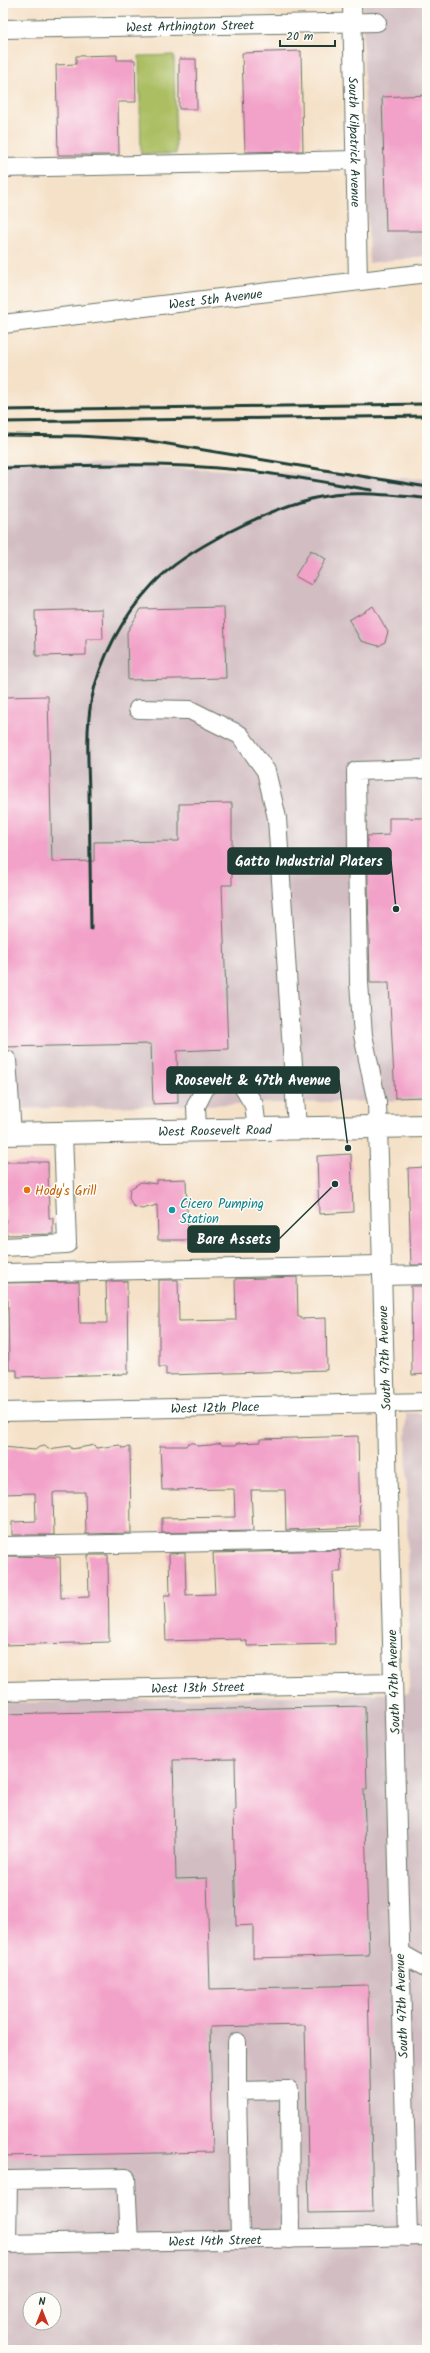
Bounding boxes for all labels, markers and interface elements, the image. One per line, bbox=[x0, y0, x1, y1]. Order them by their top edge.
street label: West Arthington Street bbox=[126, 15, 255, 39]
scale bar bbox=[280, 22, 335, 48]
text: 20 m bbox=[286, 27, 314, 46]
street label: South Kilpatrick Avenue bbox=[342, 77, 365, 208]
street label: West 5th Avenue bbox=[168, 284, 264, 316]
callout: Gatto Industrial Platers bbox=[228, 848, 391, 874]
text: Gatto Industrial Platers bbox=[235, 851, 383, 873]
callout: Roosevelt & 47th Avenue bbox=[167, 1067, 339, 1093]
text: Roosevelt & 47th Avenue bbox=[175, 1070, 331, 1092]
street label: West Roosevelt Road bbox=[158, 1120, 272, 1143]
place label: Hody's Grill bbox=[35, 1181, 97, 1202]
marker: Hody's Grill bbox=[22, 1185, 32, 1195]
place label: Cicero Pumping Station bbox=[180, 1194, 264, 1230]
marker: Cicero Pumping Station bbox=[167, 1205, 177, 1215]
callout: Bare Assets bbox=[188, 1226, 279, 1252]
text: Bare Assets bbox=[197, 1229, 272, 1251]
street label: South 47th Avenue bbox=[373, 1305, 398, 1411]
street label: West 12th Place bbox=[170, 1397, 260, 1420]
street label: South 47th Avenue bbox=[382, 1629, 407, 1735]
street label: West 13th Street bbox=[151, 1677, 246, 1700]
street label: South 47th Avenue bbox=[390, 1953, 415, 2059]
street label: West 14th Street bbox=[168, 2230, 263, 2253]
north arrow bbox=[22, 2291, 62, 2331]
text: N bbox=[39, 2293, 46, 2311]

